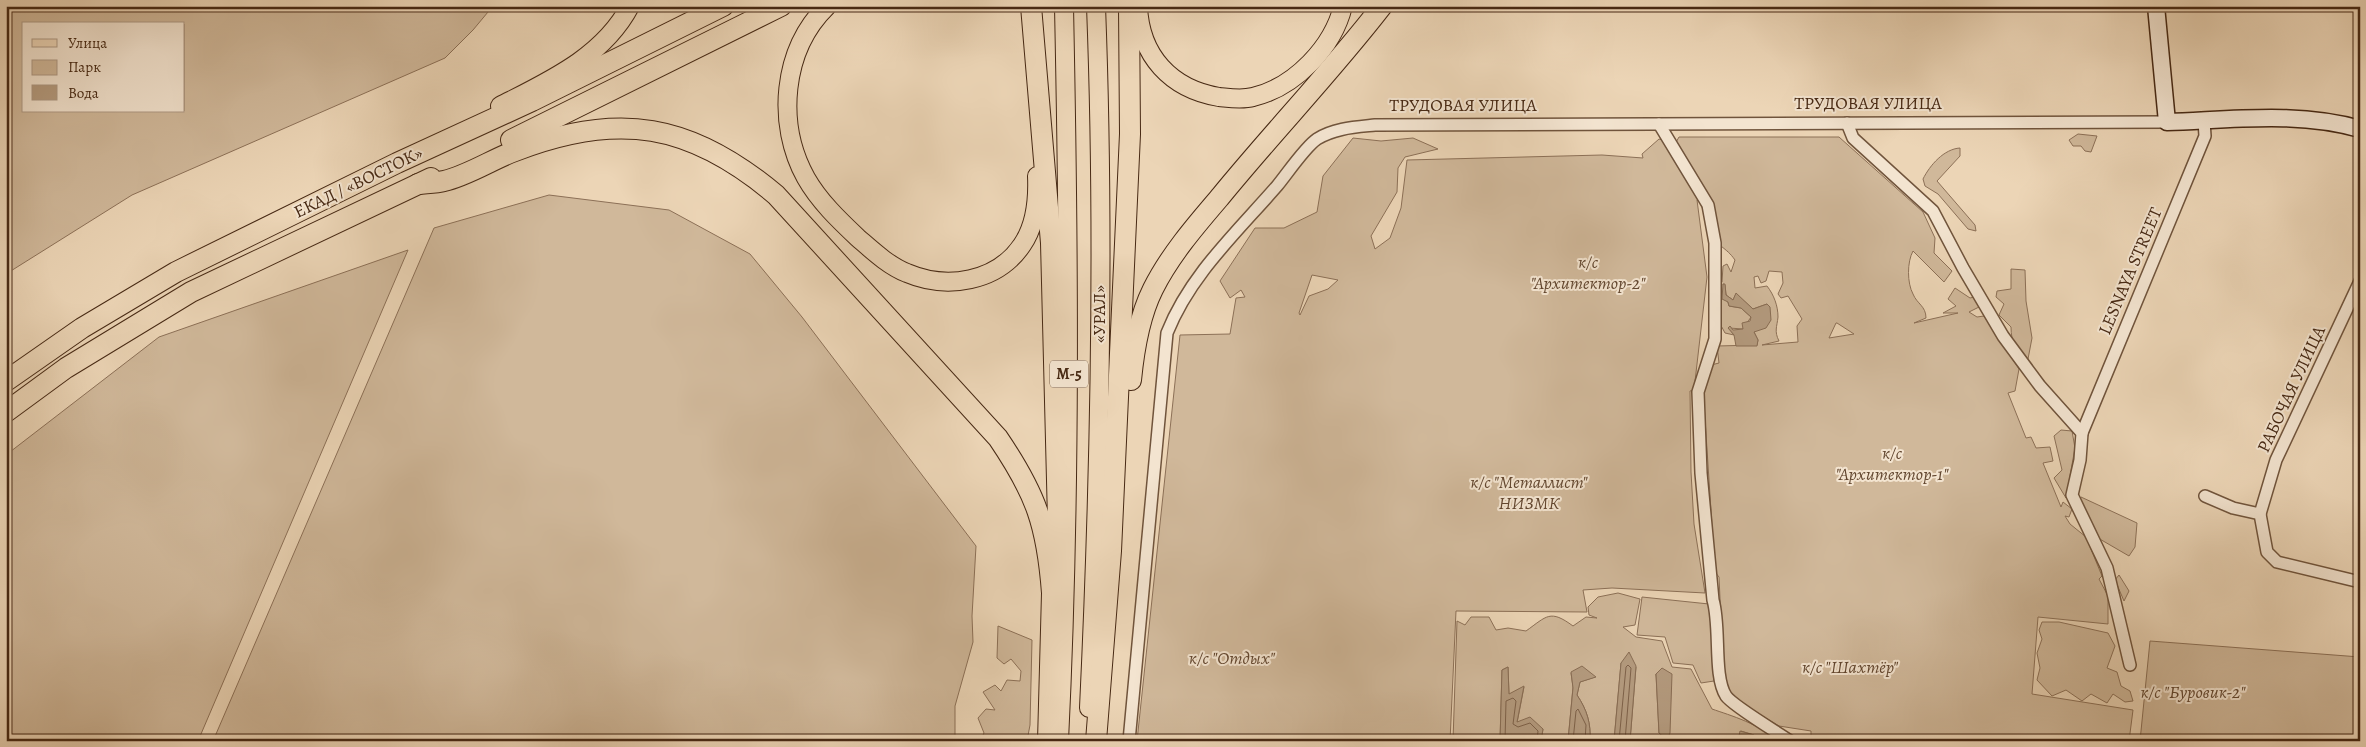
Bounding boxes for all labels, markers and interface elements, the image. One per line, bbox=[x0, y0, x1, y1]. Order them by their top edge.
legend bbox=[22, 22, 185, 112]
text: Улица bbox=[68, 33, 107, 53]
text: Парк bbox=[68, 57, 101, 77]
text: Вода bbox=[68, 83, 99, 103]
street label: ТРУДОВАЯ УЛИЦА bbox=[1794, 91, 1942, 115]
street label: ТРУДОВАЯ УЛИЦА bbox=[1389, 93, 1537, 117]
street label: ЕКАД / «ВОСТОК» bbox=[290, 140, 427, 224]
street label: LESNAYA STREET bbox=[2092, 204, 2168, 338]
park label: к/с "Архитектор-2" bbox=[1530, 250, 1646, 295]
street label: «УРАЛ» bbox=[1087, 285, 1111, 343]
street label: РАБОЧАЯ УЛИЦА bbox=[2251, 321, 2331, 456]
road number: М-5 bbox=[1050, 360, 1088, 388]
park label: к/с "Архитектор-1" bbox=[1835, 441, 1949, 486]
park label: к/с "Металлист" НИЗМК bbox=[1470, 470, 1588, 515]
park label: к/с "Отдых" bbox=[1189, 646, 1276, 670]
park label: к/с "Шахтёр" bbox=[1802, 655, 1899, 679]
park label: к/с "Буровик-2" bbox=[2140, 680, 2246, 704]

